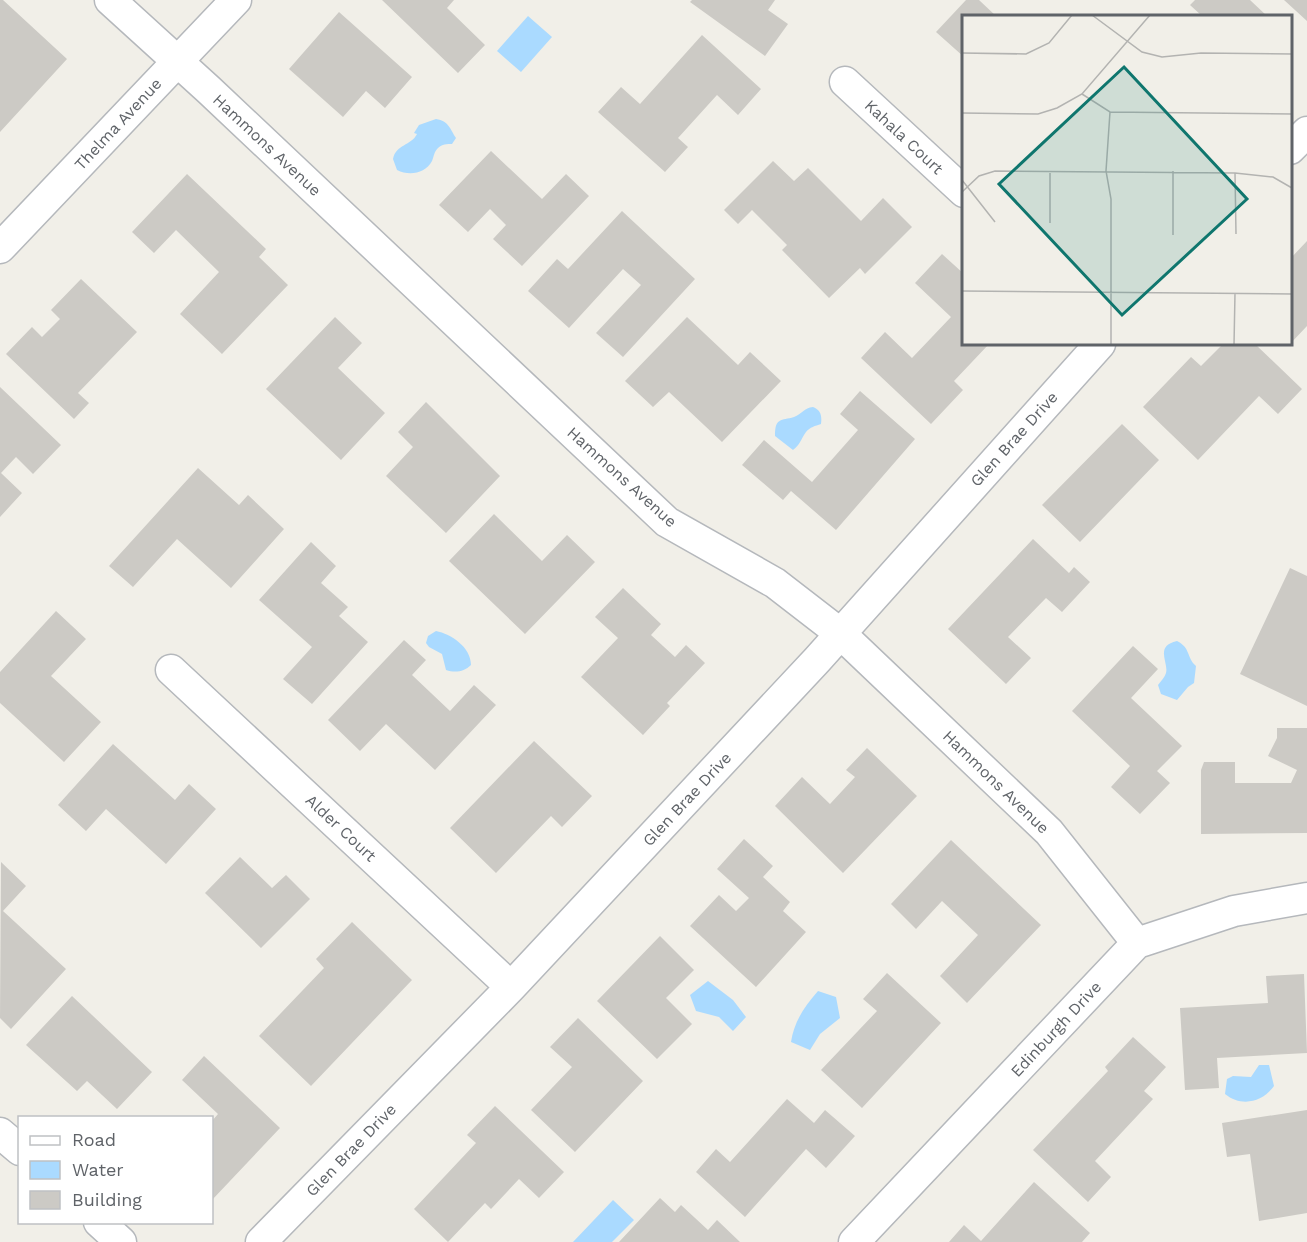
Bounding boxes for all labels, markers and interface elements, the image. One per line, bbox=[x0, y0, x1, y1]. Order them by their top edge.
inset map bbox=[962, 15, 1292, 345]
street label: Thelma Avenue bbox=[71, 74, 165, 174]
street label: Hammons Avenue bbox=[209, 90, 325, 200]
street label: Kahala Court bbox=[861, 96, 947, 178]
street label: Glen Brae Drive bbox=[966, 388, 1062, 490]
street label: Hammons Avenue bbox=[563, 423, 681, 531]
street label: Hammons Avenue bbox=[939, 726, 1053, 838]
street label: Glen Brae Drive bbox=[639, 748, 735, 850]
street label: Alder Court bbox=[302, 791, 380, 866]
street label: Edinburgh Drive bbox=[1007, 977, 1105, 1081]
street label: Glen Brae Drive bbox=[302, 1100, 400, 1200]
legend bbox=[18, 1116, 213, 1224]
text: Road bbox=[72, 1129, 116, 1150]
text: Water bbox=[72, 1159, 124, 1180]
text: Building bbox=[72, 1189, 142, 1210]

